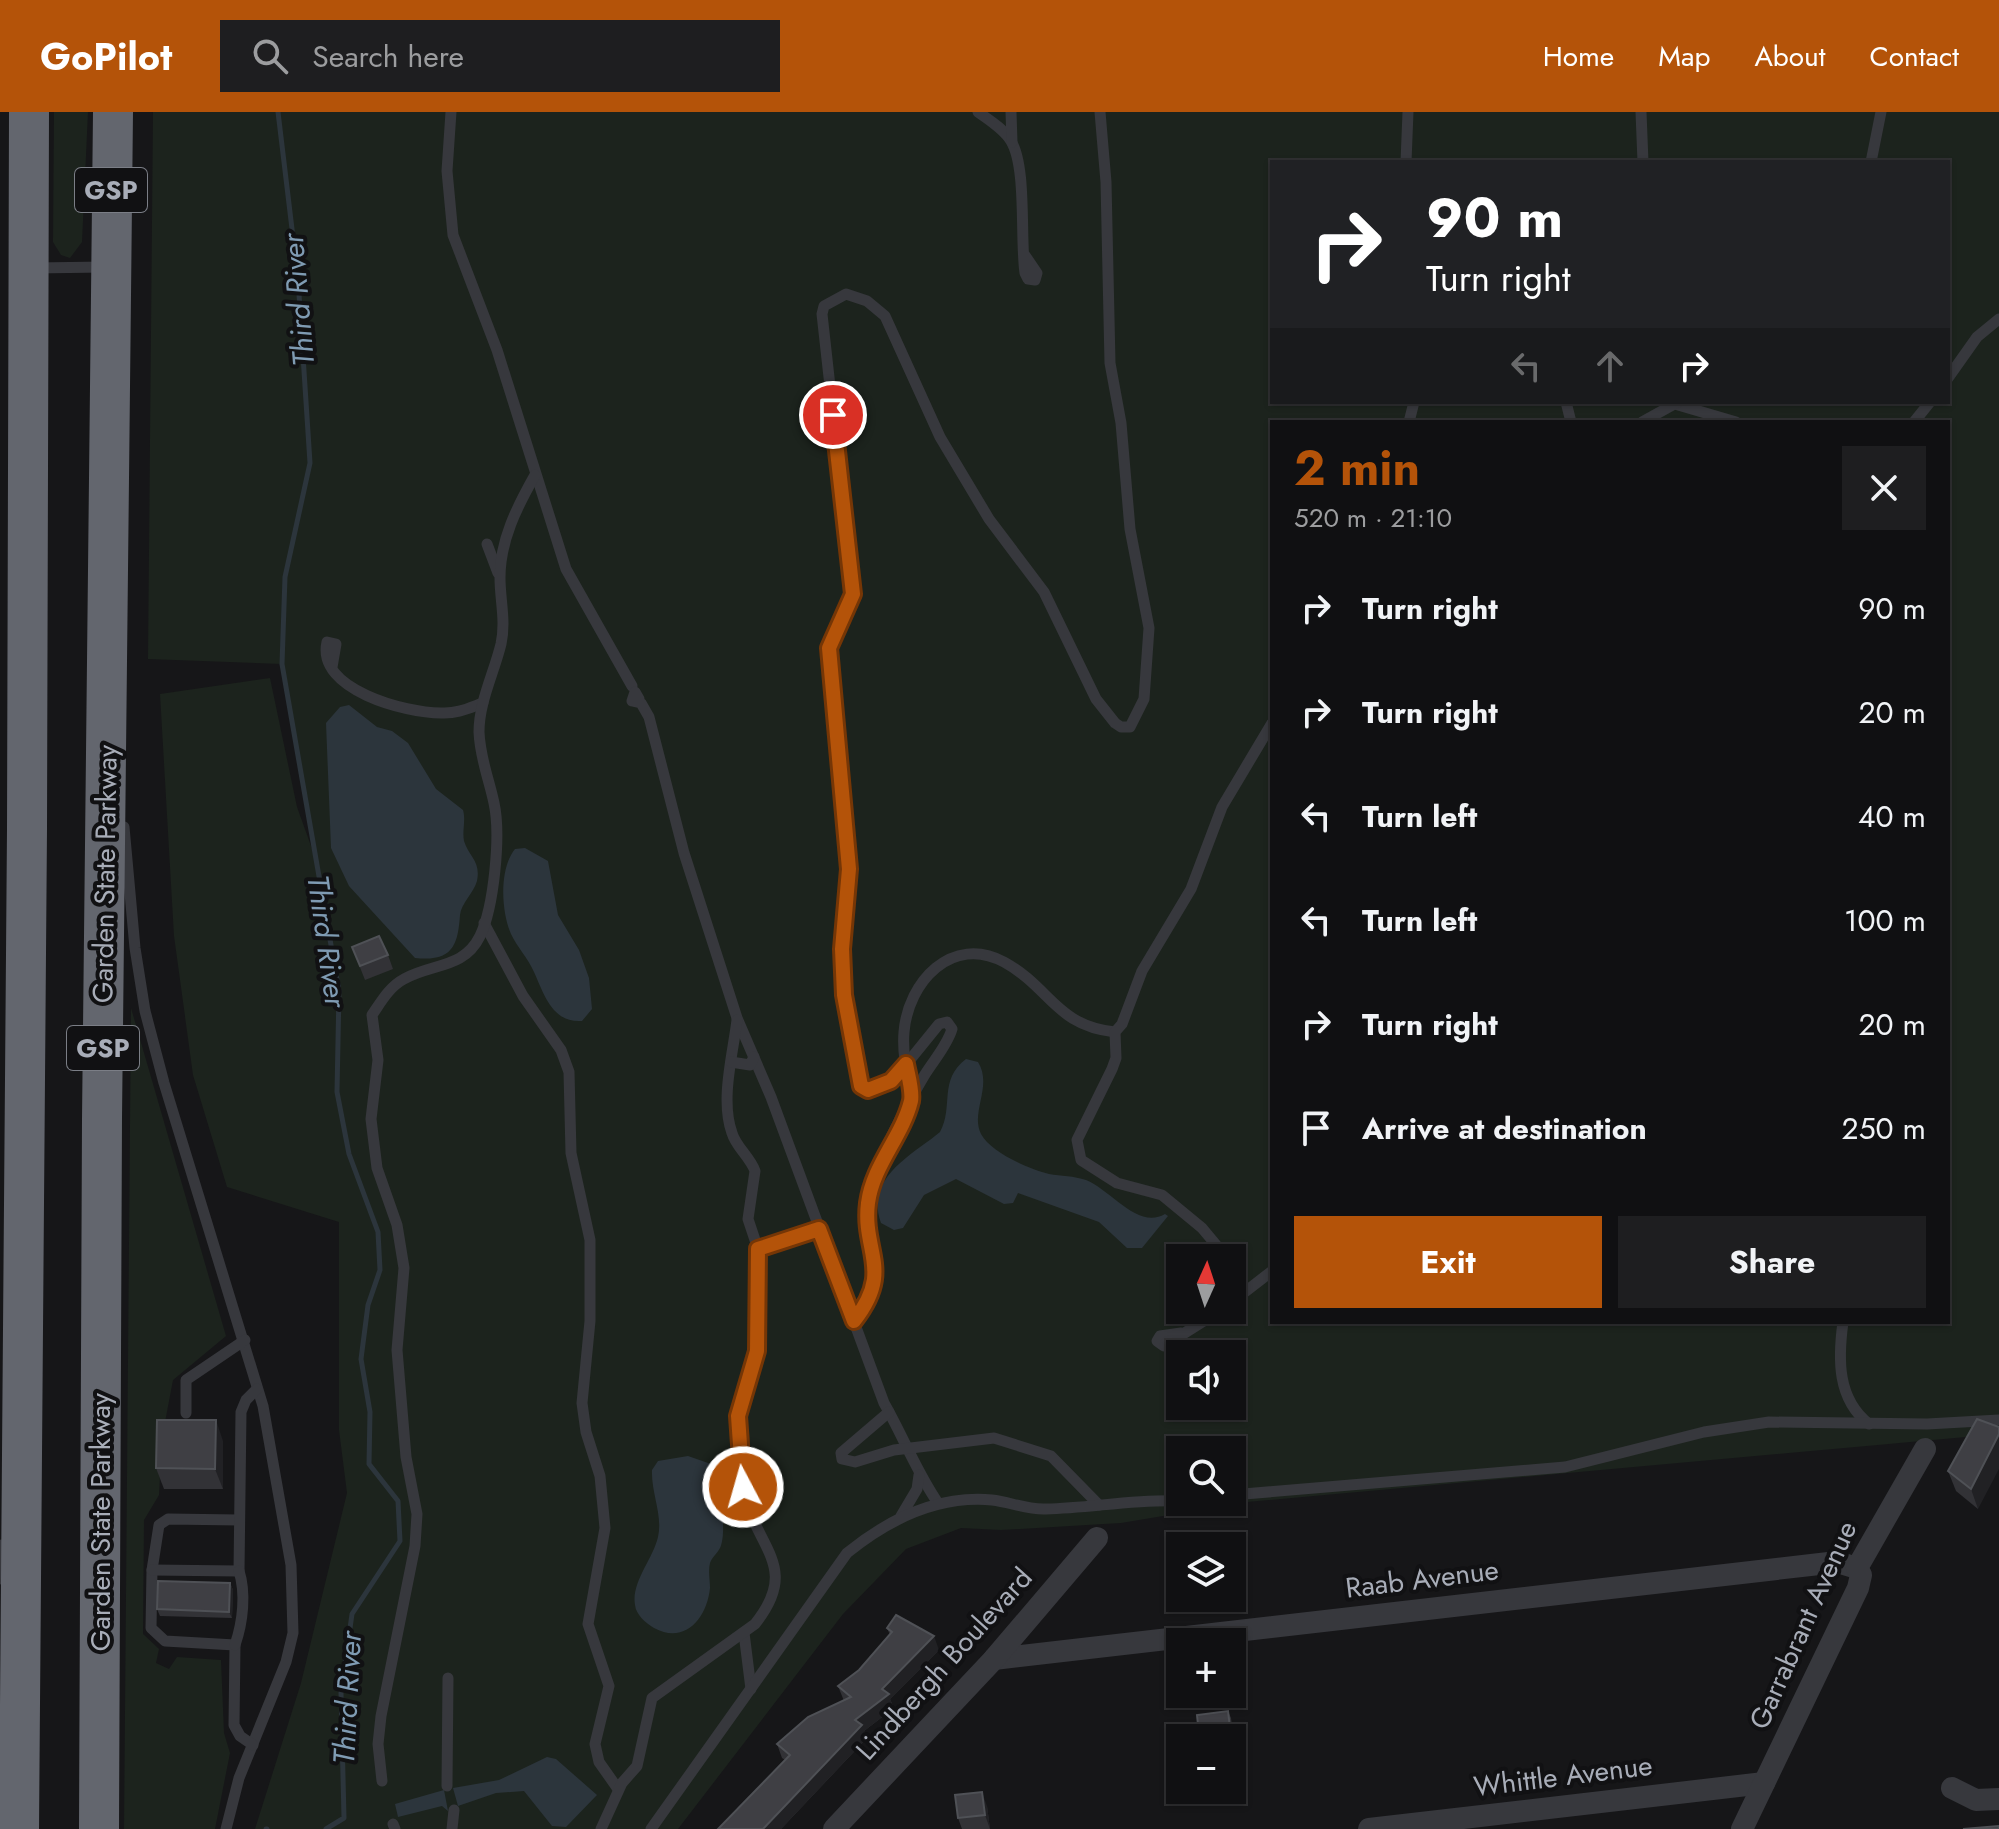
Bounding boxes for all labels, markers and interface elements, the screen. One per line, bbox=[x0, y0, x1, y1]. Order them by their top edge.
search box bbox=[220, 20, 780, 92]
text: GoPilot bbox=[40, 29, 172, 84]
icon: search bbox=[248, 34, 292, 78]
text: Search here bbox=[312, 35, 464, 78]
text: Home bbox=[1543, 36, 1614, 77]
text: Map bbox=[1658, 36, 1710, 77]
text: About bbox=[1754, 36, 1826, 77]
text: Contact bbox=[1870, 36, 1959, 77]
road number: GSP bbox=[75, 168, 147, 212]
text: 90 m bbox=[1426, 177, 1563, 258]
icon: right bbox=[1294, 192, 1398, 296]
water label: Third River bbox=[271, 230, 325, 368]
text: Turn right bbox=[1426, 252, 1571, 304]
icon: left bbox=[1504, 344, 1548, 388]
icon: ahead bbox=[1588, 344, 1632, 388]
icon: right bbox=[1672, 344, 1716, 388]
pin bbox=[799, 381, 867, 449]
icon: arrive bbox=[811, 393, 855, 437]
text: 2 min bbox=[1294, 434, 1420, 503]
button: close bbox=[1842, 446, 1926, 530]
text: 520 m · 21:10 bbox=[1294, 499, 1452, 537]
icon: right bbox=[1294, 586, 1338, 630]
text: Turn right bbox=[1362, 587, 1498, 630]
text: 90 m bbox=[1858, 587, 1926, 630]
icon: right bbox=[1294, 690, 1338, 734]
text: Turn right bbox=[1362, 691, 1498, 734]
text: 20 m bbox=[1859, 691, 1926, 734]
street label: Garden State Parkway bbox=[82, 744, 128, 1004]
icon: left bbox=[1294, 794, 1338, 838]
text: Turn left bbox=[1362, 795, 1477, 838]
text: 40 m bbox=[1858, 795, 1926, 838]
water label: Third River bbox=[296, 872, 358, 1012]
icon: left bbox=[1294, 898, 1338, 942]
text: Turn left bbox=[1362, 899, 1477, 942]
text: 100 m bbox=[1844, 899, 1926, 942]
icon: right bbox=[1294, 1002, 1338, 1046]
text: Turn right bbox=[1362, 1003, 1498, 1046]
text: 20 m bbox=[1859, 1003, 1926, 1046]
road number: GSP bbox=[67, 1026, 139, 1070]
icon: arrive bbox=[1294, 1106, 1338, 1150]
text: Arrive at destination bbox=[1362, 1107, 1647, 1150]
text: 250 m bbox=[1842, 1107, 1926, 1150]
button: Exit bbox=[1294, 1216, 1602, 1308]
button: Share bbox=[1618, 1216, 1926, 1308]
north arrow bbox=[1166, 1244, 1246, 1324]
map controls bbox=[1166, 1244, 1246, 1804]
button: sound bbox=[1166, 1340, 1246, 1420]
street label: Garden State Parkway bbox=[80, 1392, 121, 1651]
button: search bbox=[1166, 1436, 1246, 1516]
position arrow bbox=[701, 1445, 785, 1529]
street label: Garrabrant Avenue bbox=[1739, 1514, 1867, 1736]
button: layers bbox=[1166, 1532, 1246, 1612]
street label: Raab Avenue bbox=[1343, 1549, 1501, 1609]
street label: Lindbergh Boulevard bbox=[846, 1559, 1042, 1769]
water label: Third River bbox=[322, 1628, 372, 1766]
button: + bbox=[1166, 1628, 1246, 1708]
button: − bbox=[1166, 1724, 1246, 1804]
street label: Whittle Avenue bbox=[1471, 1745, 1655, 1807]

